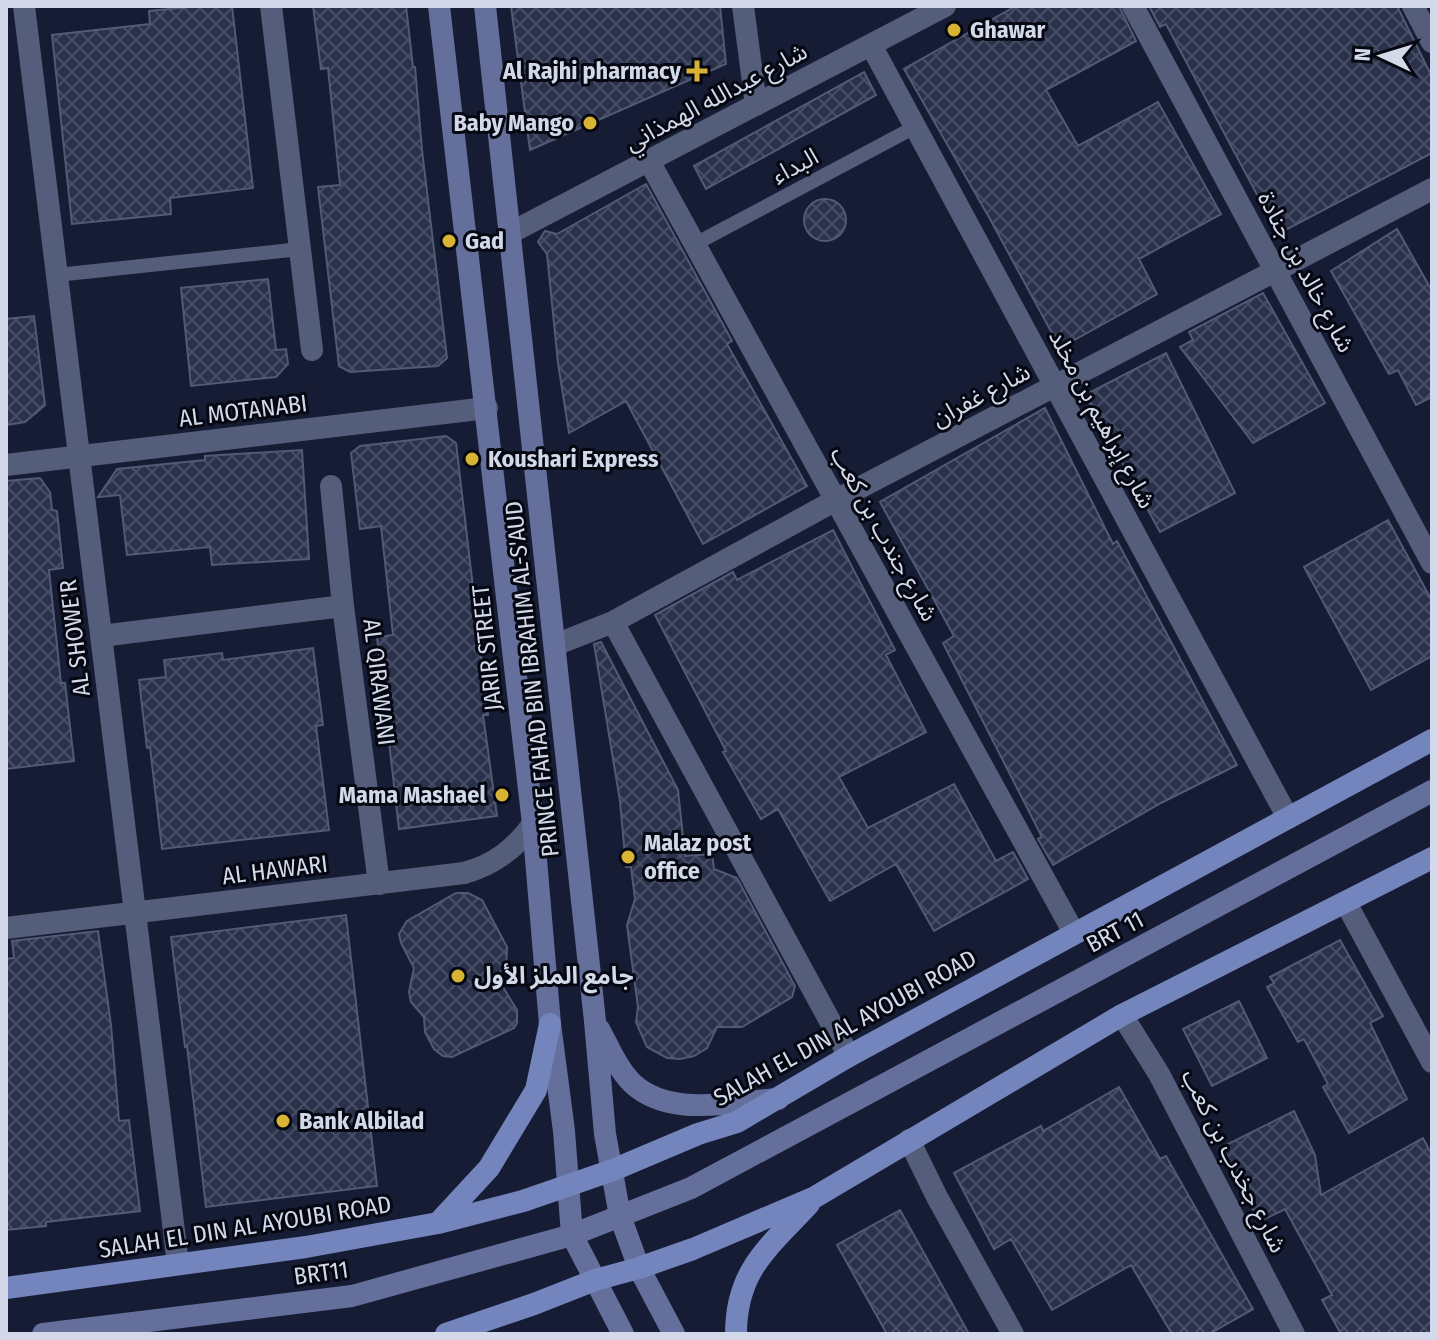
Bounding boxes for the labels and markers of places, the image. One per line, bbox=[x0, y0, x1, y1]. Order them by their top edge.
place label: Ghawar bbox=[970, 16, 1046, 44]
marker: Ghawar bbox=[945, 21, 963, 39]
place label: Al Rajhi pharmacy bbox=[502, 57, 682, 85]
marker: Al Rajhi pharmacy bbox=[688, 62, 706, 80]
place label: Baby Mango bbox=[453, 109, 574, 137]
marker: Baby Mango bbox=[581, 114, 599, 132]
place label: Gad bbox=[465, 227, 504, 255]
marker: Gad bbox=[440, 232, 458, 250]
place label: Koushari Express bbox=[488, 445, 659, 473]
marker: Koushari Express bbox=[463, 450, 481, 468]
place label: Mama Mashael bbox=[339, 781, 486, 809]
marker: Mama Mashael bbox=[493, 786, 511, 804]
place label: Malaz post office bbox=[644, 829, 752, 885]
marker: Malaz post office bbox=[619, 848, 637, 866]
place label: جامع الملز الأول bbox=[474, 962, 634, 994]
marker: جامع الملز الأول bbox=[449, 967, 467, 985]
place label: Bank Albilad bbox=[299, 1107, 424, 1135]
marker: Bank Albilad bbox=[274, 1112, 292, 1130]

